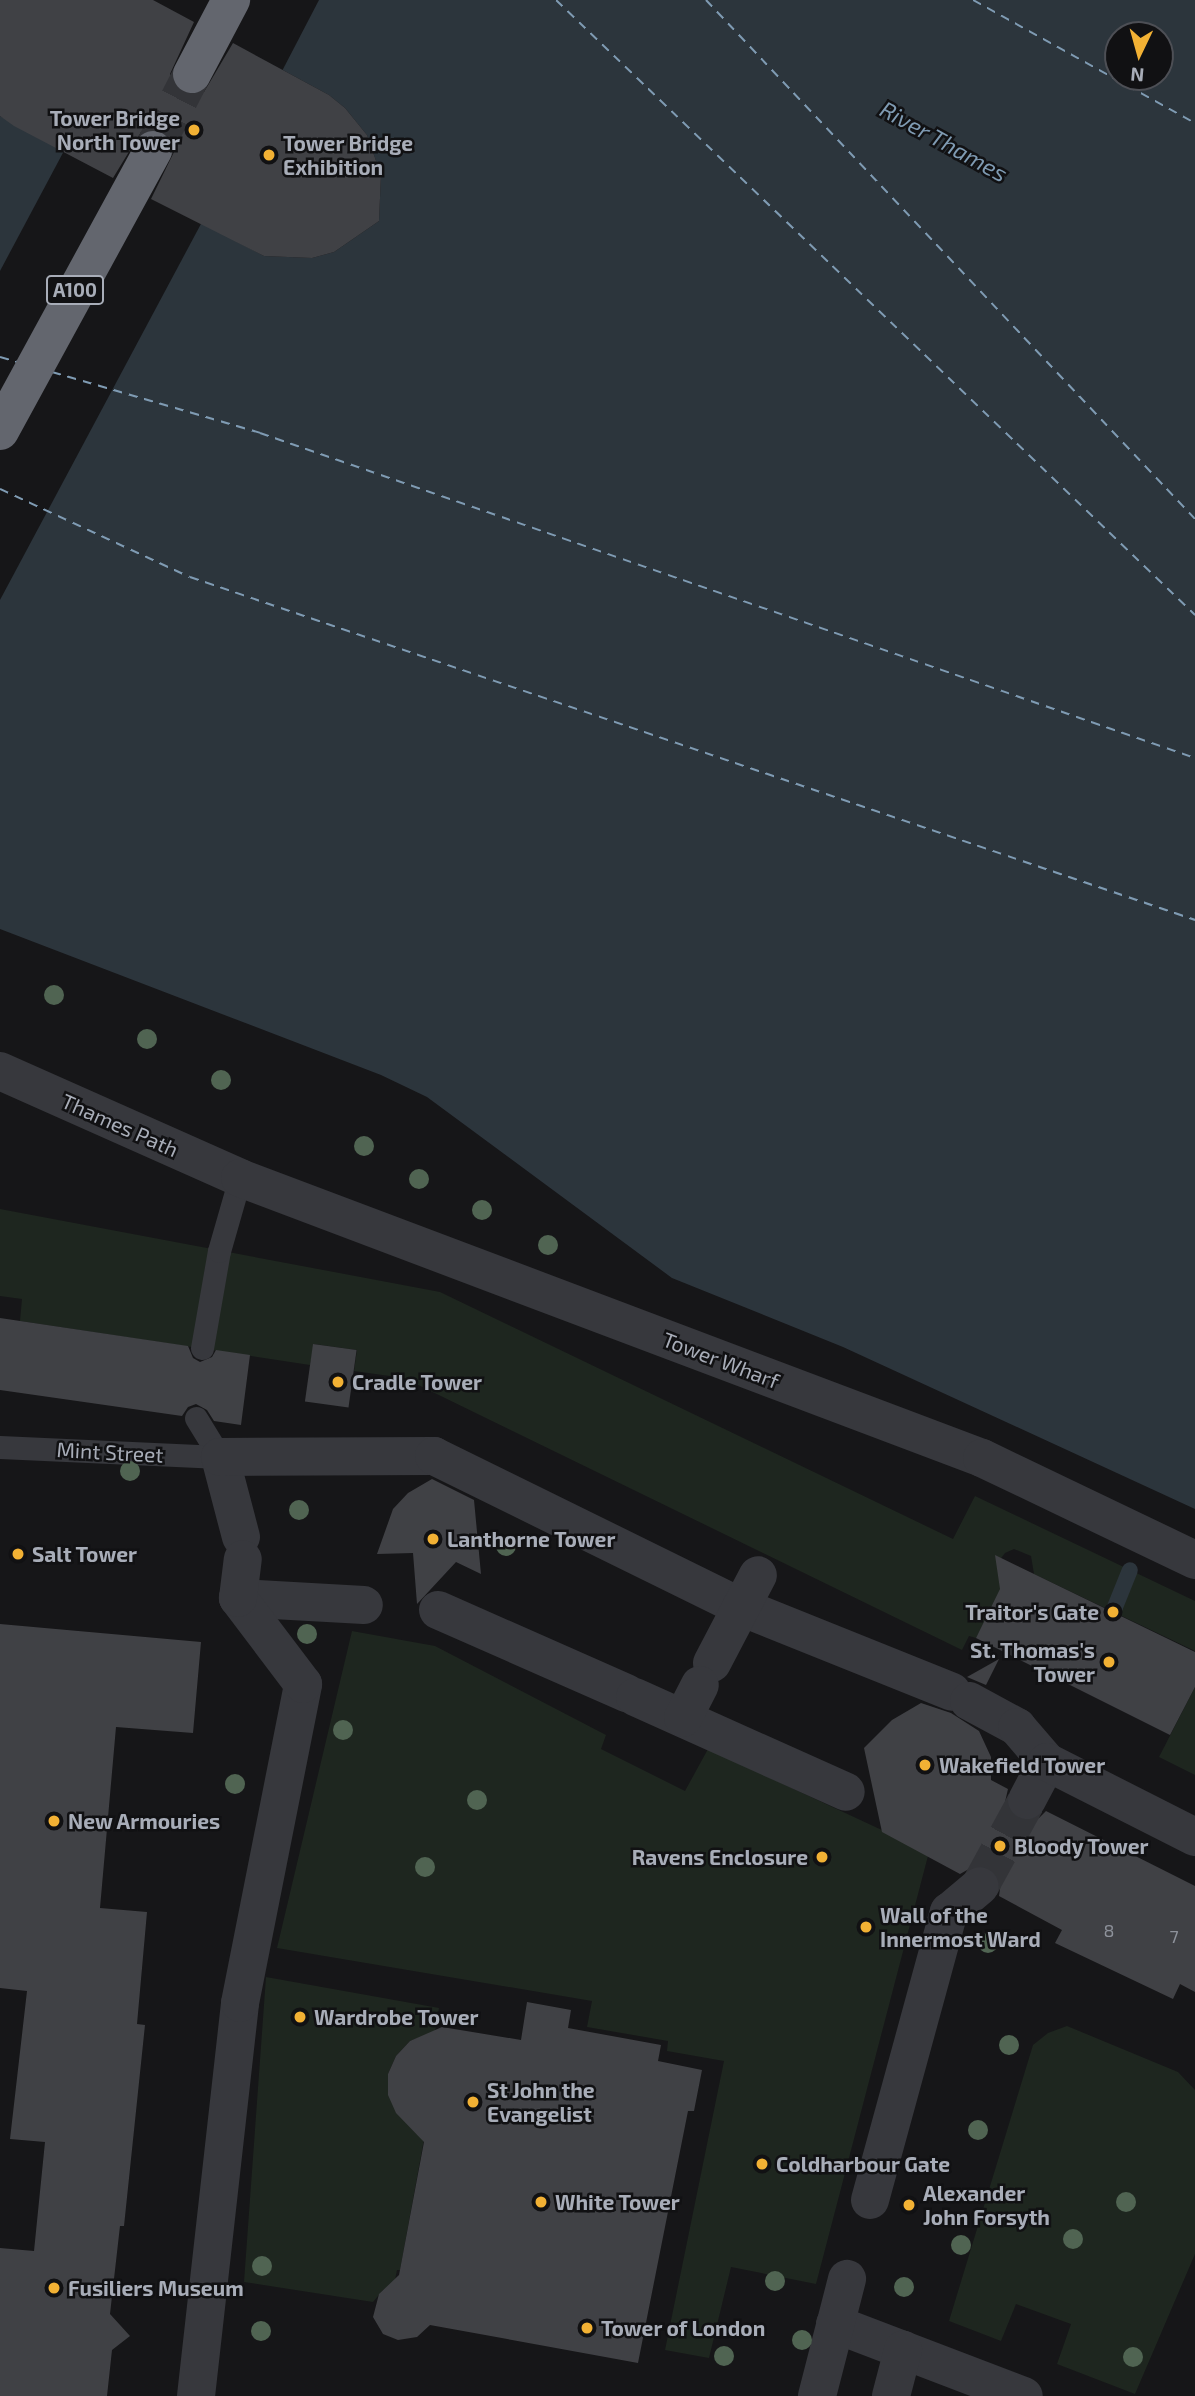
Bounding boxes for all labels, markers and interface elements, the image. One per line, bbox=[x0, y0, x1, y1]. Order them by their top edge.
north arrow bbox=[1104, 21, 1174, 91]
text: N bbox=[1129, 63, 1145, 87]
water label: River Thames bbox=[875, 94, 1013, 188]
place label: Tower Bridge North Tower bbox=[49, 105, 180, 155]
marker: Tower Bridge North Tower bbox=[186, 122, 202, 138]
place label: Tower Bridge Exhibition bbox=[283, 130, 414, 180]
marker: Tower Bridge Exhibition bbox=[261, 147, 277, 163]
road number: A100 bbox=[45, 274, 105, 306]
street label: Thames Path bbox=[58, 1088, 182, 1162]
street label: Tower Wharf bbox=[659, 1326, 783, 1394]
place label: Cradle Tower bbox=[352, 1369, 482, 1395]
marker: Cradle Tower bbox=[330, 1374, 346, 1390]
street label: Mint Street bbox=[56, 1437, 164, 1467]
place label: Lanthorne Tower bbox=[447, 1526, 616, 1552]
marker: Lanthorne Tower bbox=[425, 1531, 441, 1547]
place label: Salt Tower bbox=[32, 1541, 137, 1567]
marker: Salt Tower bbox=[10, 1546, 26, 1562]
place label: Traitor's Gate bbox=[965, 1599, 1099, 1625]
marker: Traitor's Gate bbox=[1105, 1604, 1121, 1620]
place label: St. Thomas's Tower bbox=[970, 1637, 1095, 1687]
marker: St. Thomas's Tower bbox=[1101, 1654, 1117, 1670]
place label: Wakefield Tower bbox=[939, 1752, 1106, 1778]
marker: Wakefield Tower bbox=[917, 1757, 933, 1773]
place label: New Armouries bbox=[68, 1808, 221, 1834]
marker: New Armouries bbox=[46, 1813, 62, 1829]
place label: Bloody Tower bbox=[1014, 1833, 1149, 1859]
marker: Bloody Tower bbox=[992, 1838, 1008, 1854]
place label: Ravens Enclosure bbox=[632, 1844, 808, 1870]
marker: Ravens Enclosure bbox=[814, 1849, 830, 1865]
place label: Wall of the Innermost Ward bbox=[880, 1902, 1041, 1952]
marker: Wall of the Innermost Ward bbox=[858, 1919, 874, 1935]
house number: 8 bbox=[1104, 1919, 1114, 1941]
house number: 7 bbox=[1169, 1925, 1179, 1947]
place label: Wardrobe Tower bbox=[314, 2004, 479, 2030]
marker: Wardrobe Tower bbox=[292, 2009, 308, 2025]
place label: St John the Evangelist bbox=[487, 2077, 595, 2127]
marker: St John the Evangelist bbox=[465, 2094, 481, 2110]
place label: Coldharbour Gate bbox=[776, 2151, 951, 2177]
marker: Coldharbour Gate bbox=[754, 2156, 770, 2172]
place label: Alexander John Forsyth bbox=[923, 2180, 1050, 2230]
place label: White Tower bbox=[555, 2189, 680, 2215]
marker: White Tower bbox=[533, 2194, 549, 2210]
marker: Alexander John Forsyth bbox=[901, 2197, 917, 2213]
place label: Fusiliers Museum bbox=[68, 2275, 244, 2301]
marker: Fusiliers Museum bbox=[46, 2280, 62, 2296]
place label: Tower of London bbox=[601, 2315, 766, 2341]
marker: Tower of London bbox=[579, 2320, 595, 2336]

